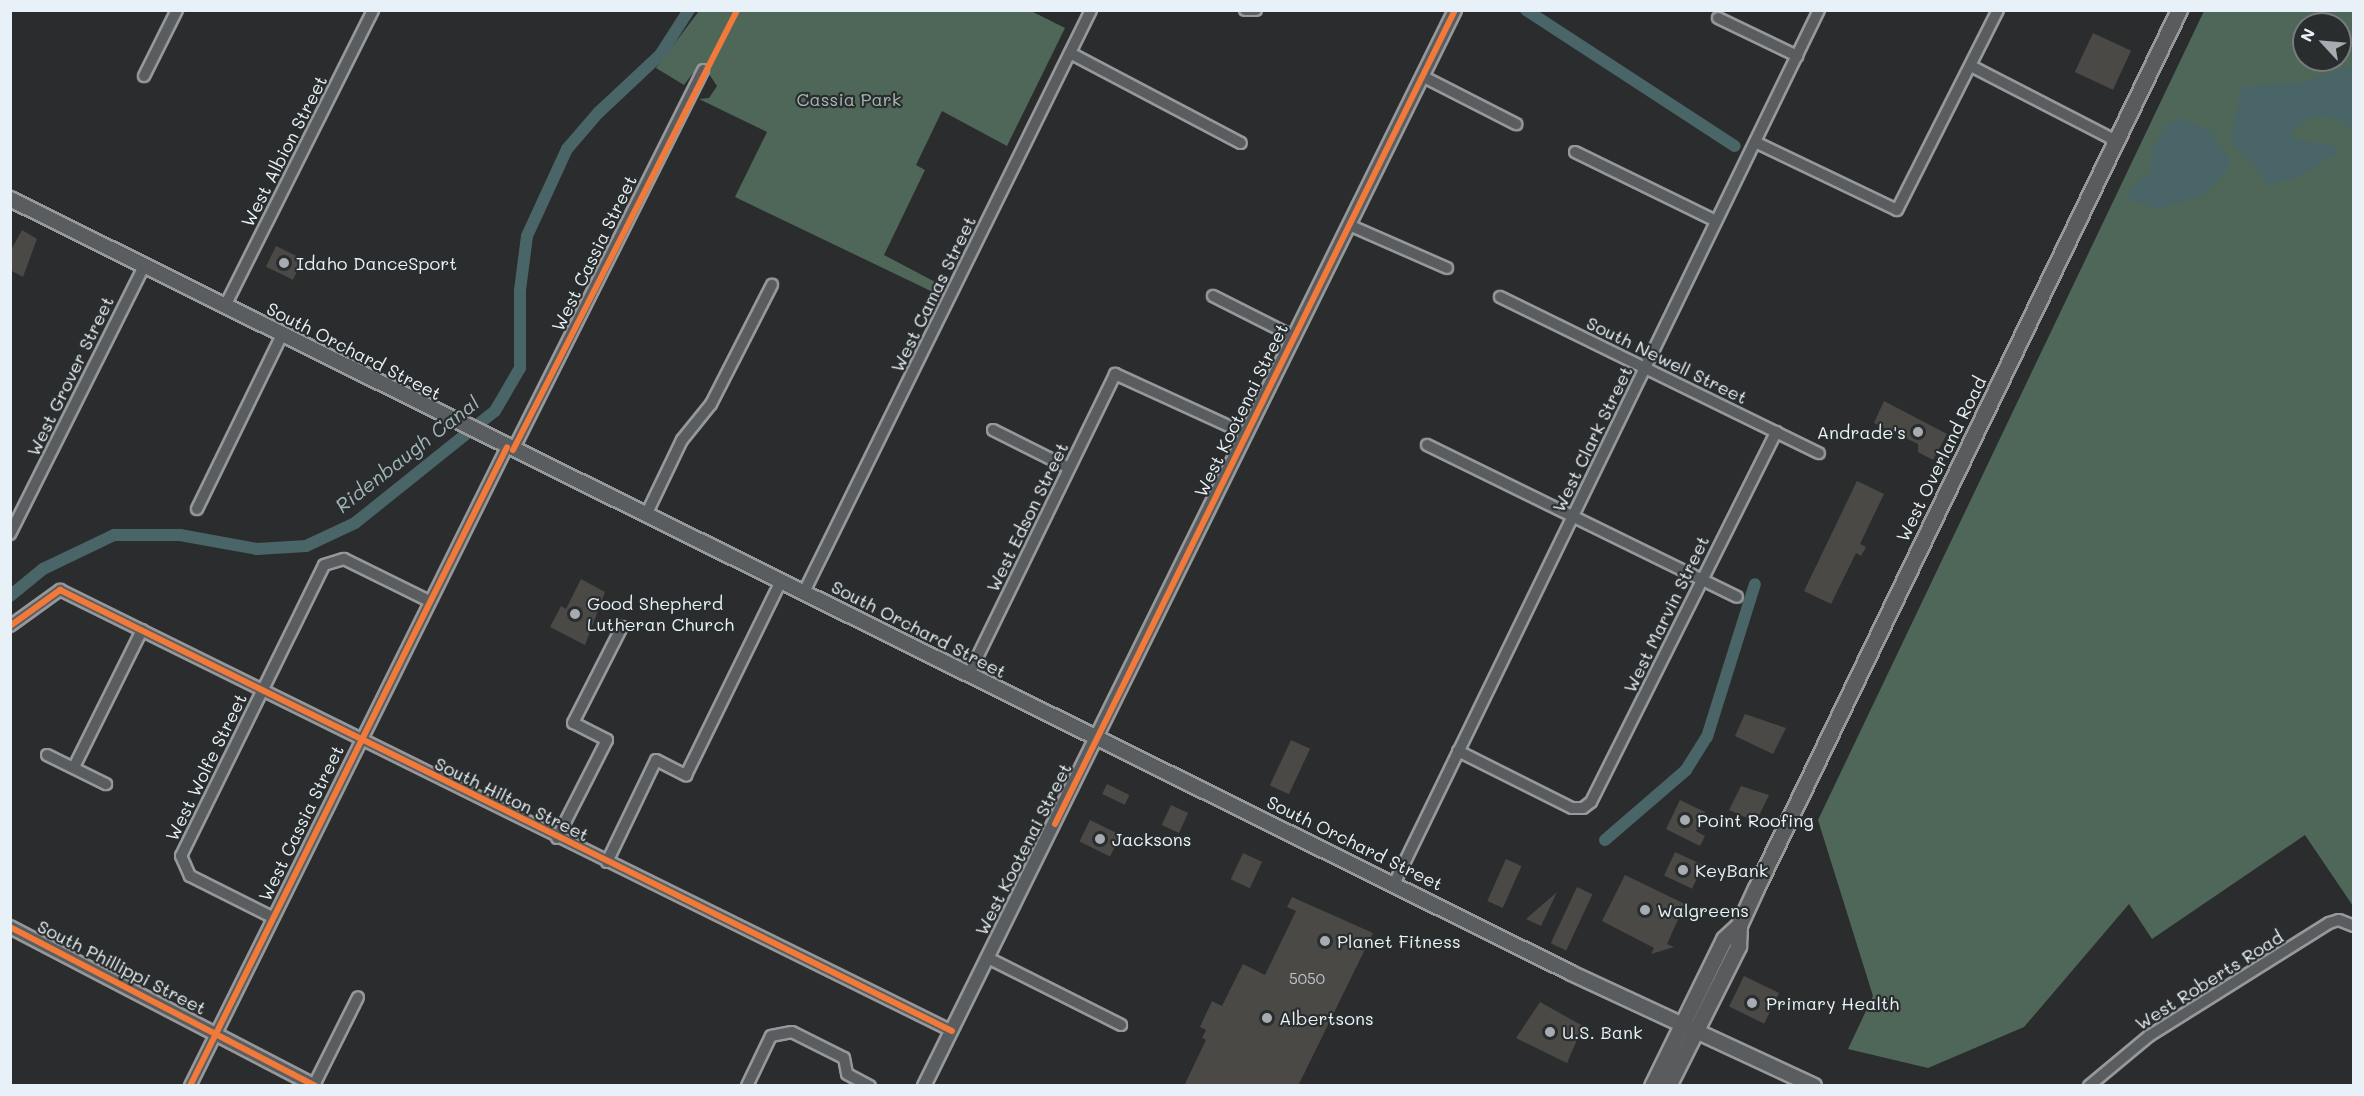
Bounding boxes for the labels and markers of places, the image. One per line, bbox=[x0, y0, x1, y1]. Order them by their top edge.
place label: Idaho DanceSport bbox=[296, 252, 457, 274]
marker: Idaho DanceSport bbox=[277, 256, 291, 270]
place label: Andrade's bbox=[1817, 421, 1906, 443]
marker: Andrade's bbox=[1911, 425, 1925, 439]
place label: Good Shepherd Lutheran Church bbox=[587, 593, 734, 636]
marker: Good Shepherd Lutheran Church bbox=[568, 607, 582, 621]
place label: Point Roofing bbox=[1697, 809, 1814, 831]
marker: Point Roofing bbox=[1678, 813, 1692, 827]
place label: Jacksons bbox=[1112, 828, 1191, 850]
marker: Jacksons bbox=[1093, 832, 1107, 846]
place label: KeyBank bbox=[1695, 859, 1768, 881]
marker: KeyBank bbox=[1676, 863, 1690, 877]
place label: Walgreens bbox=[1657, 899, 1749, 921]
marker: Walgreens bbox=[1638, 903, 1652, 917]
place label: Planet Fitness bbox=[1337, 930, 1461, 952]
marker: Planet Fitness bbox=[1318, 934, 1332, 948]
place label: Primary Health bbox=[1766, 992, 1899, 1014]
marker: Primary Health bbox=[1743, 994, 1761, 1012]
place label: Albertsons bbox=[1279, 1007, 1374, 1029]
marker: Albertsons bbox=[1260, 1011, 1274, 1025]
place label: U.S. Bank bbox=[1562, 1021, 1642, 1043]
marker: U.S. Bank bbox=[1543, 1025, 1557, 1039]

